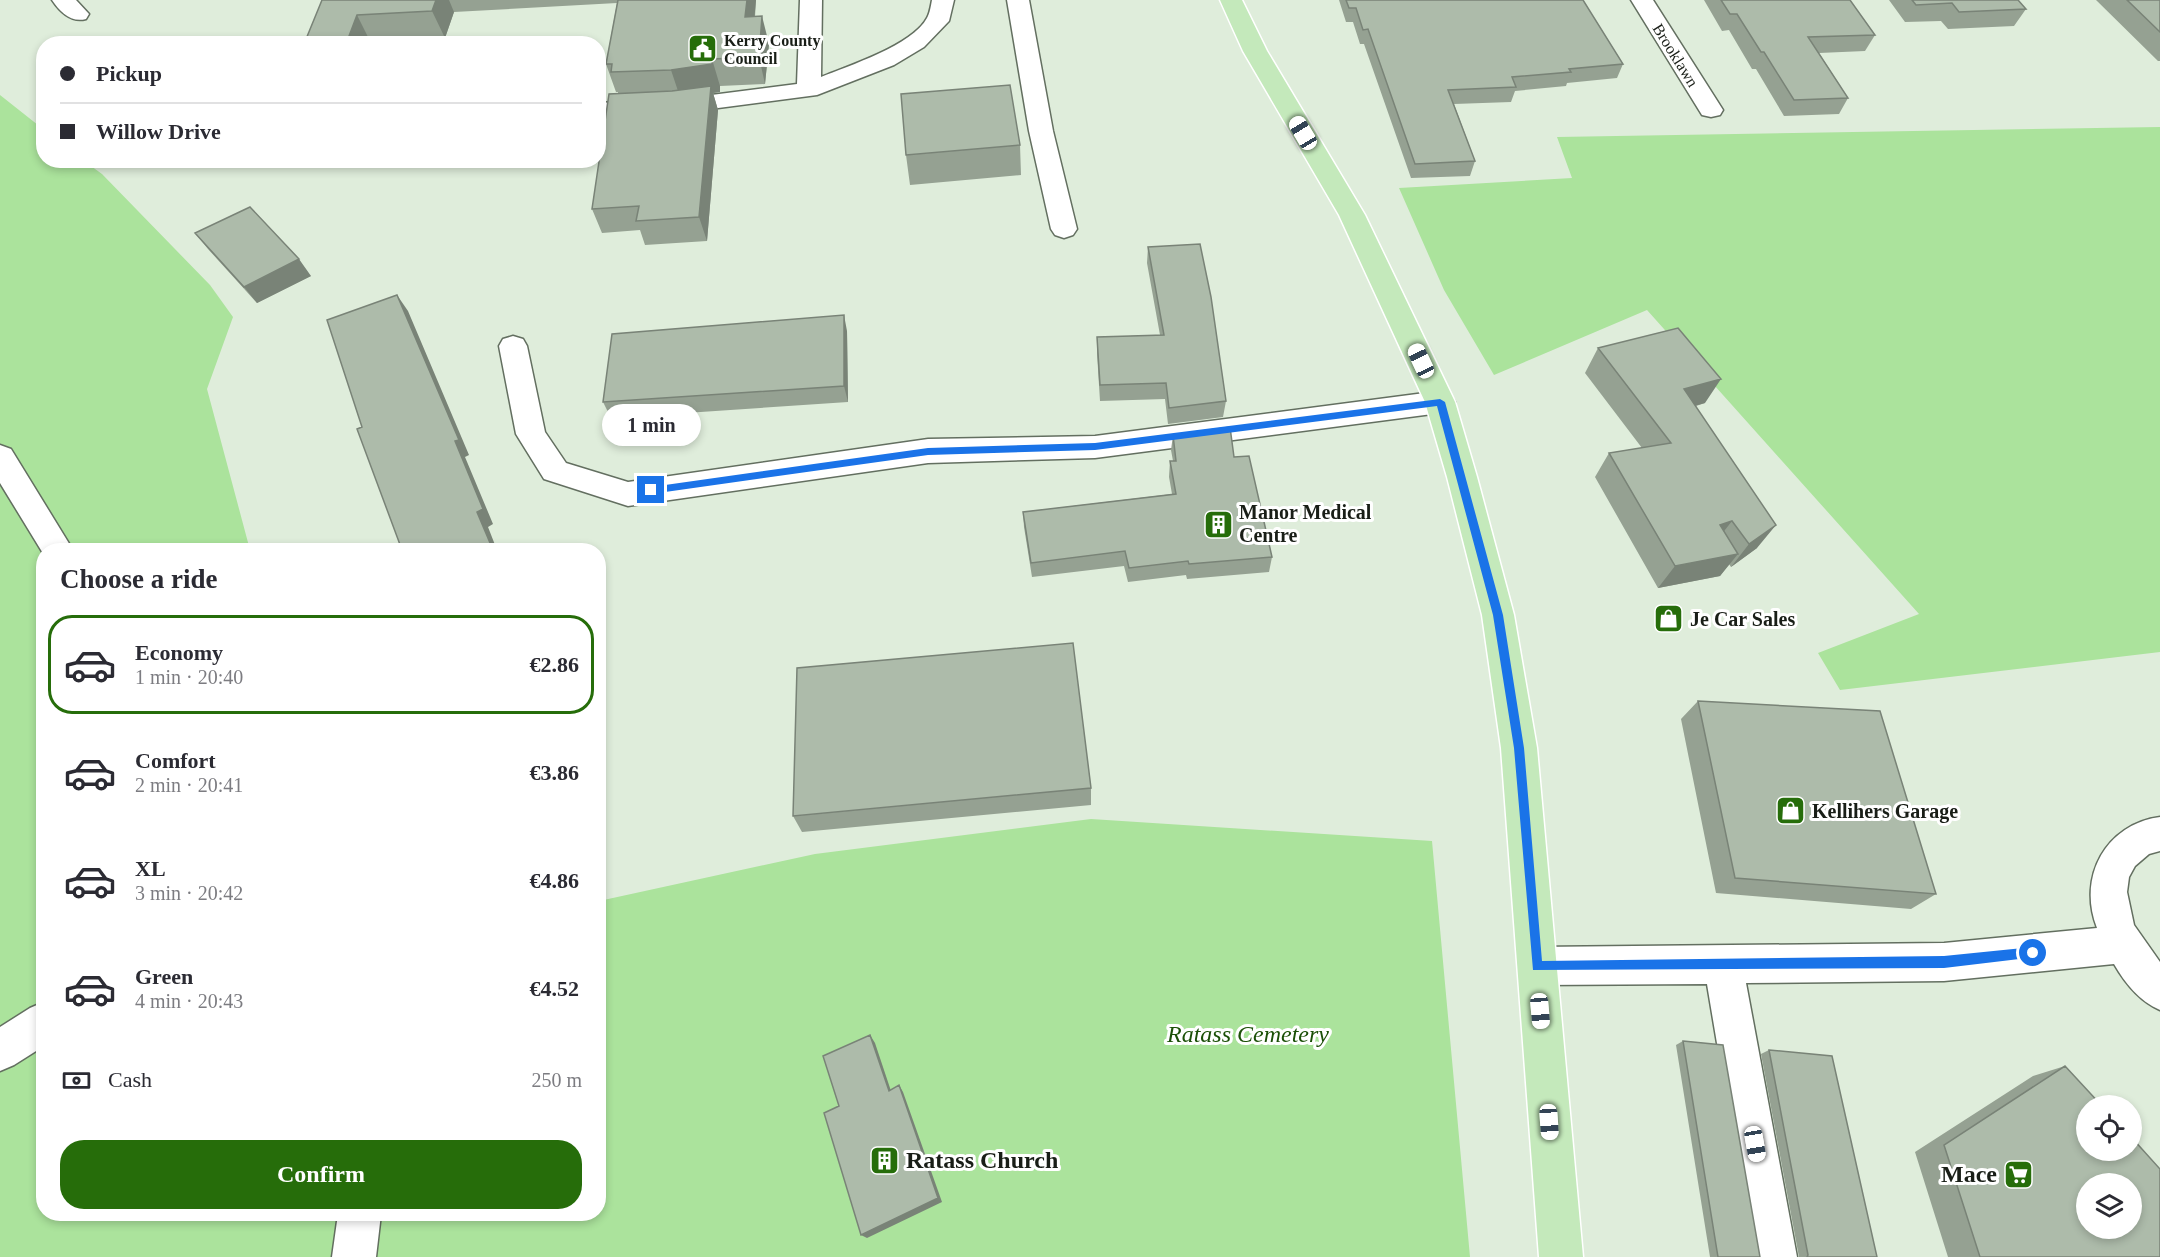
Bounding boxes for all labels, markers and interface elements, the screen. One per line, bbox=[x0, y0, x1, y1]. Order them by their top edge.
street label: Brooklawn bbox=[1650, 21, 1702, 90]
place label: Kerry County Council bbox=[724, 32, 820, 67]
public building icon: Kerry County Council bbox=[687, 33, 719, 65]
text: Pickup bbox=[96, 61, 162, 86]
car bbox=[1286, 113, 1320, 153]
text: Willow Drive bbox=[96, 119, 221, 144]
car bbox=[1405, 341, 1437, 381]
callout: 1 min bbox=[602, 403, 700, 445]
text: 1 min bbox=[627, 414, 676, 436]
route end bbox=[637, 476, 664, 503]
place label: Manor Medical Centre bbox=[1239, 501, 1372, 546]
building icon: Manor Medical Centre bbox=[1202, 508, 1234, 540]
text: Choose a ride bbox=[60, 564, 218, 594]
shop icon: Je Car Sales bbox=[1653, 603, 1685, 635]
place label: Je Car Sales bbox=[1690, 608, 1795, 630]
icon: car bbox=[63, 638, 117, 692]
text: Economy bbox=[135, 640, 223, 665]
text: €2.86 bbox=[530, 652, 579, 677]
text: 1 min · 20:40 bbox=[135, 666, 243, 688]
icon: car bbox=[63, 746, 117, 800]
text: Comfort bbox=[135, 748, 216, 773]
text: €3.86 bbox=[530, 760, 579, 785]
text: 2 min · 20:41 bbox=[135, 774, 243, 796]
shop icon: Kellihers Garage bbox=[1775, 795, 1807, 827]
place label: Kellihers Garage bbox=[1812, 800, 1958, 823]
icon: car bbox=[63, 854, 117, 908]
text: XL bbox=[135, 856, 166, 881]
text: €4.86 bbox=[530, 868, 579, 893]
text: 3 min · 20:42 bbox=[135, 882, 243, 904]
route start bbox=[2019, 939, 2046, 966]
icon: car bbox=[63, 962, 117, 1016]
text: Green bbox=[135, 964, 193, 989]
text: €4.52 bbox=[530, 976, 579, 1001]
text: 4 min · 20:43 bbox=[135, 990, 243, 1012]
car bbox=[1529, 992, 1551, 1030]
park label: Ratass Cemetery bbox=[1166, 1021, 1329, 1047]
icon: cash bbox=[60, 1064, 93, 1097]
text: Cash bbox=[108, 1067, 152, 1092]
text: 250 m bbox=[531, 1069, 582, 1091]
map controls bbox=[2076, 1095, 2142, 1239]
button: locate bbox=[2076, 1095, 2142, 1161]
car bbox=[1539, 1103, 1559, 1141]
car bbox=[1743, 1125, 1767, 1163]
button: Confirm bbox=[60, 1140, 582, 1209]
building icon: Ratass Church bbox=[869, 1144, 901, 1176]
place label: Ratass Church bbox=[906, 1147, 1058, 1173]
supermarket icon: Mace bbox=[2002, 1158, 2034, 1190]
place label: Mace bbox=[1941, 1161, 1997, 1187]
button: layers bbox=[2076, 1173, 2142, 1239]

